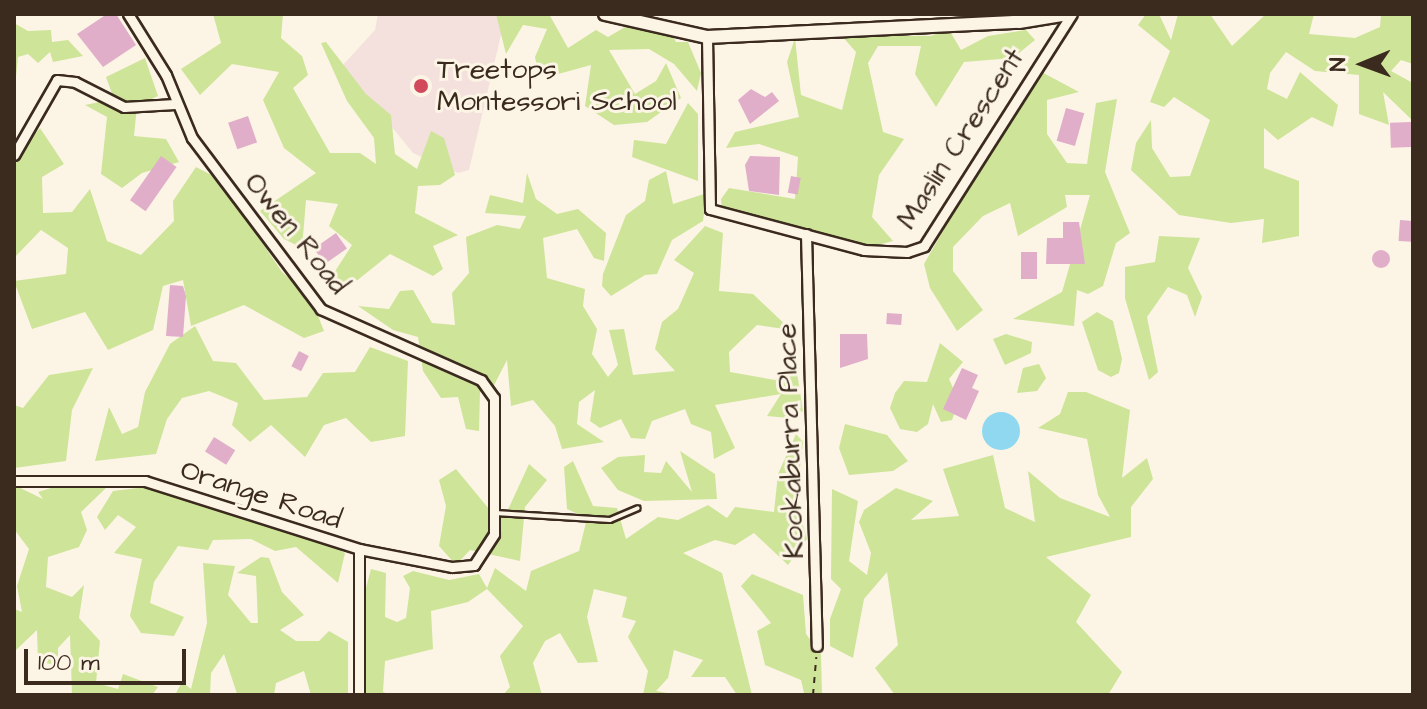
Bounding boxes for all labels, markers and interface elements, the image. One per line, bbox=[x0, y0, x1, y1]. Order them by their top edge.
north arrow bbox=[1323, 24, 1403, 104]
street label: Maslin Crescent bbox=[890, 43, 1032, 235]
place label: Treetops Montessori School bbox=[437, 53, 677, 119]
text: N bbox=[1323, 57, 1354, 72]
marker: Treetops Montessori School bbox=[412, 77, 430, 95]
street label: Owen Road bbox=[237, 167, 355, 301]
street label: Kookaburra Place bbox=[770, 323, 812, 559]
street label: Orange Road bbox=[176, 453, 346, 537]
scale bar bbox=[28, 633, 190, 683]
text: 100 m bbox=[38, 646, 100, 680]

